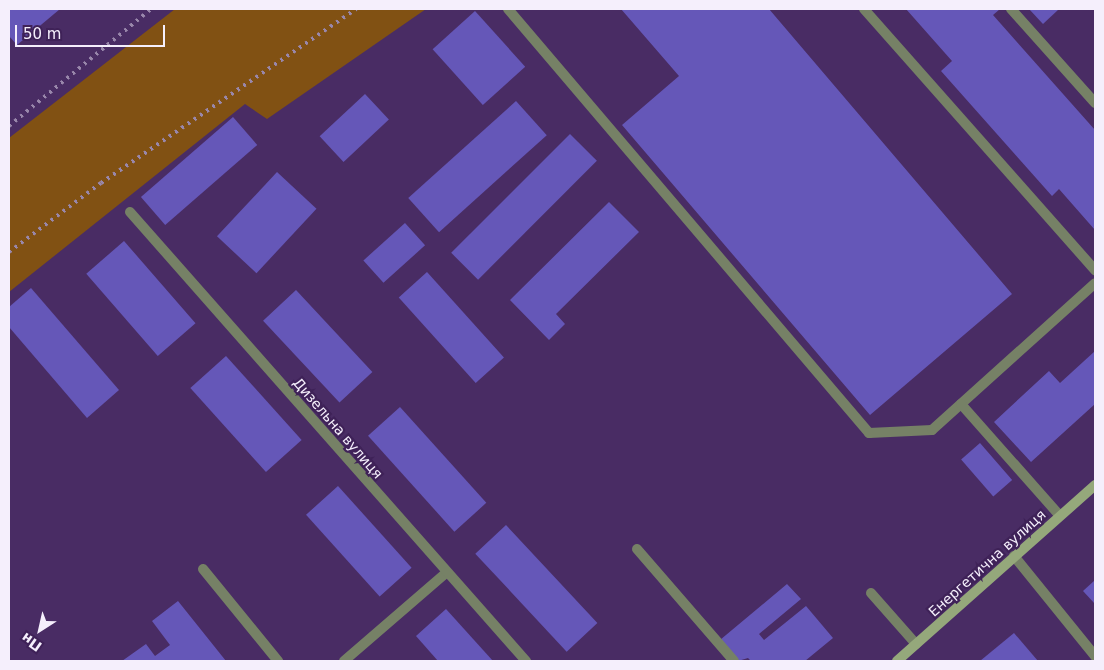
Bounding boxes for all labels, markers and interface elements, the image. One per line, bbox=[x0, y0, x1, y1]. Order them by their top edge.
scale bar bbox=[18, 15, 168, 47]
text: 50 m bbox=[23, 25, 61, 43]
street label: Дизельна вулиця bbox=[290, 374, 386, 482]
street label: Енергетична вулиця bbox=[925, 506, 1049, 620]
north arrow bbox=[15, 605, 65, 655]
text: Пн bbox=[18, 630, 45, 655]

